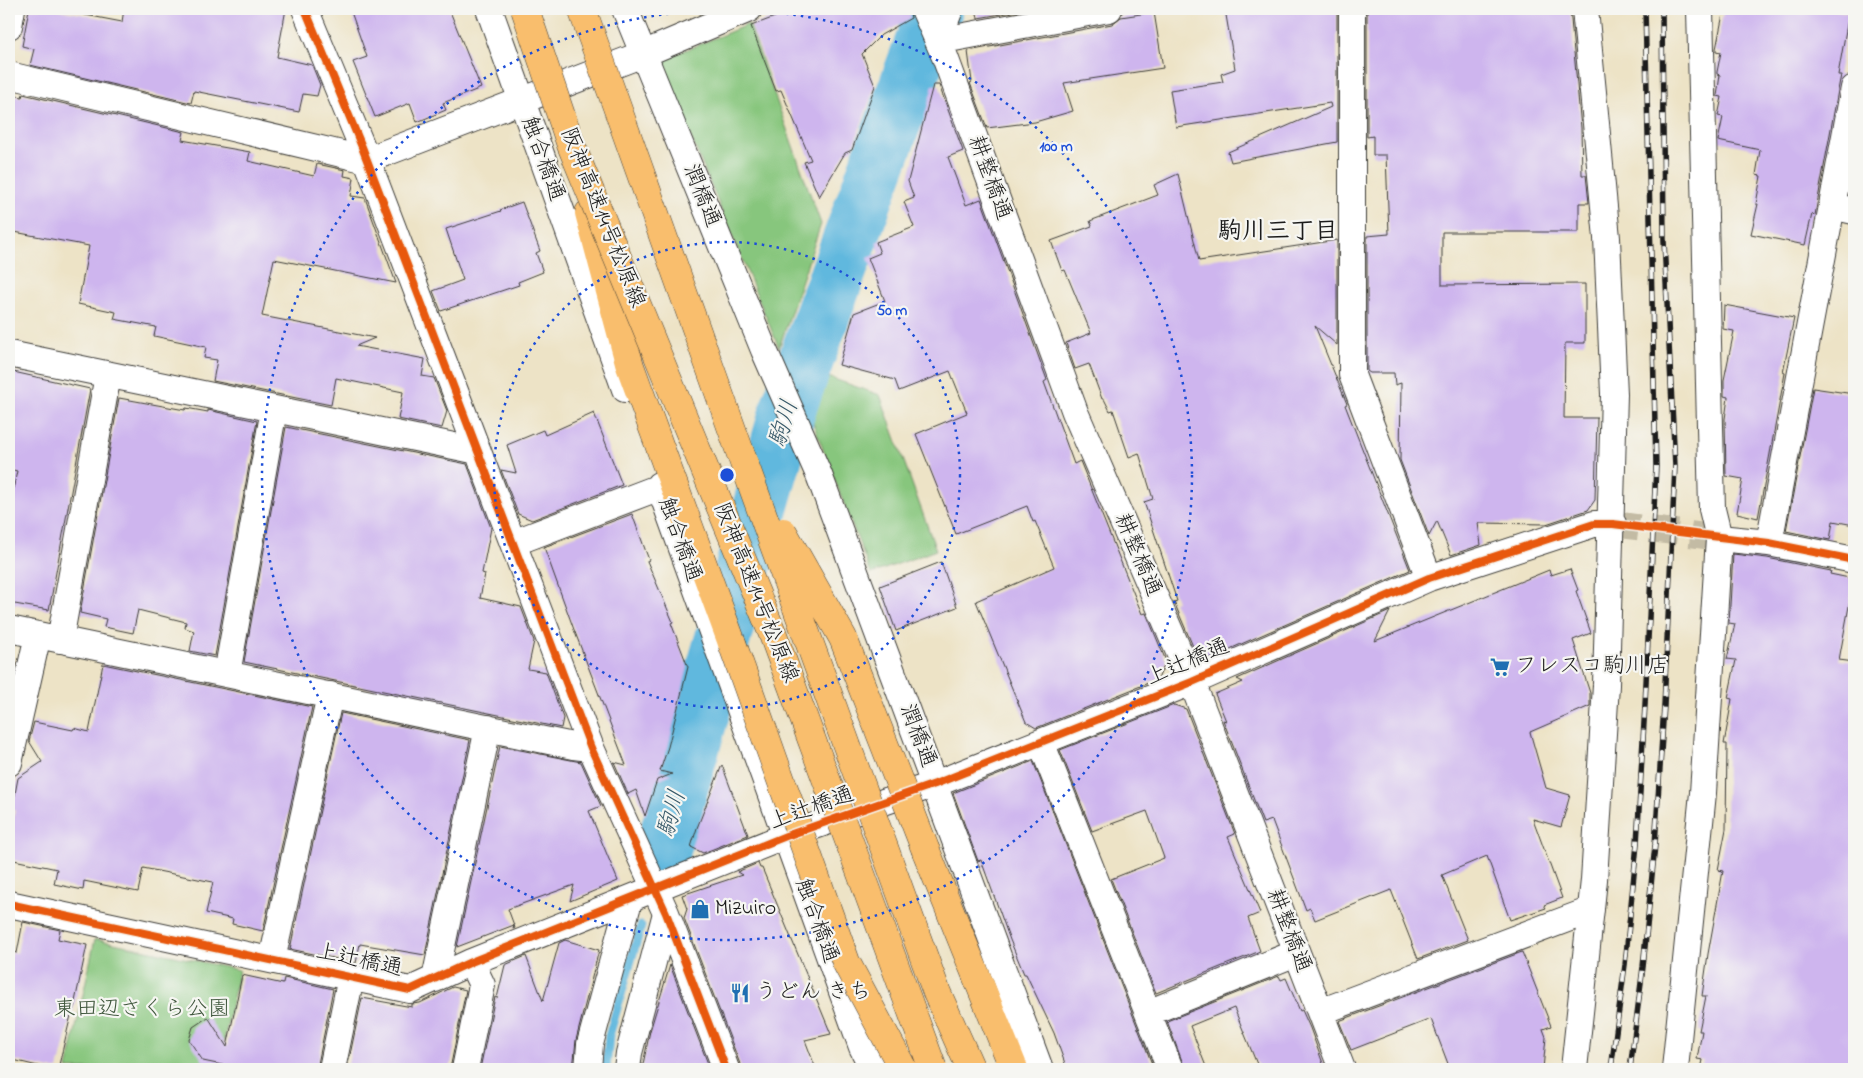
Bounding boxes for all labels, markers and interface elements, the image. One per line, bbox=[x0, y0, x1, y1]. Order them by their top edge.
street label: 触合橋通 bbox=[512, 112, 572, 206]
street label: 阪神高速14号松原線 bbox=[551, 123, 653, 313]
street label: 耕整橋通 bbox=[959, 131, 1019, 225]
text: 100 m bbox=[1039, 136, 1073, 158]
street label: 潤橋通 bbox=[674, 159, 728, 233]
district label: 駒川三丁目 bbox=[1218, 215, 1338, 250]
text: 50 m bbox=[877, 300, 908, 322]
water label: 駒川 bbox=[761, 396, 809, 452]
centre of rings bbox=[718, 466, 736, 484]
street label: 触合橋通 bbox=[649, 493, 709, 587]
street label: 阪神高速14号松原線 bbox=[704, 498, 806, 688]
street label: 耕整橋通 bbox=[1105, 508, 1169, 602]
street label: 上辻橋通 bbox=[1141, 631, 1235, 695]
place label: フレスコ駒川店 bbox=[1515, 651, 1669, 683]
supermarket icon: フレスコ駒川店 bbox=[1489, 656, 1511, 678]
street label: 潤橋通 bbox=[890, 699, 944, 773]
street label: 上辻橋通 bbox=[765, 779, 859, 839]
water label: 駒川 bbox=[650, 786, 696, 842]
street label: 触合橋通 bbox=[786, 874, 846, 968]
street label: 耕整橋通 bbox=[1257, 884, 1319, 978]
place label: Mizuiro bbox=[715, 893, 776, 925]
shop icon: Mizuiro bbox=[689, 898, 711, 920]
street label: 上辻橋通 bbox=[313, 936, 405, 986]
place label: うどん きち bbox=[755, 977, 871, 1009]
restaurant icon: うどん きち bbox=[729, 982, 751, 1004]
park label: 東田辺さくら公園 bbox=[54, 994, 230, 1026]

